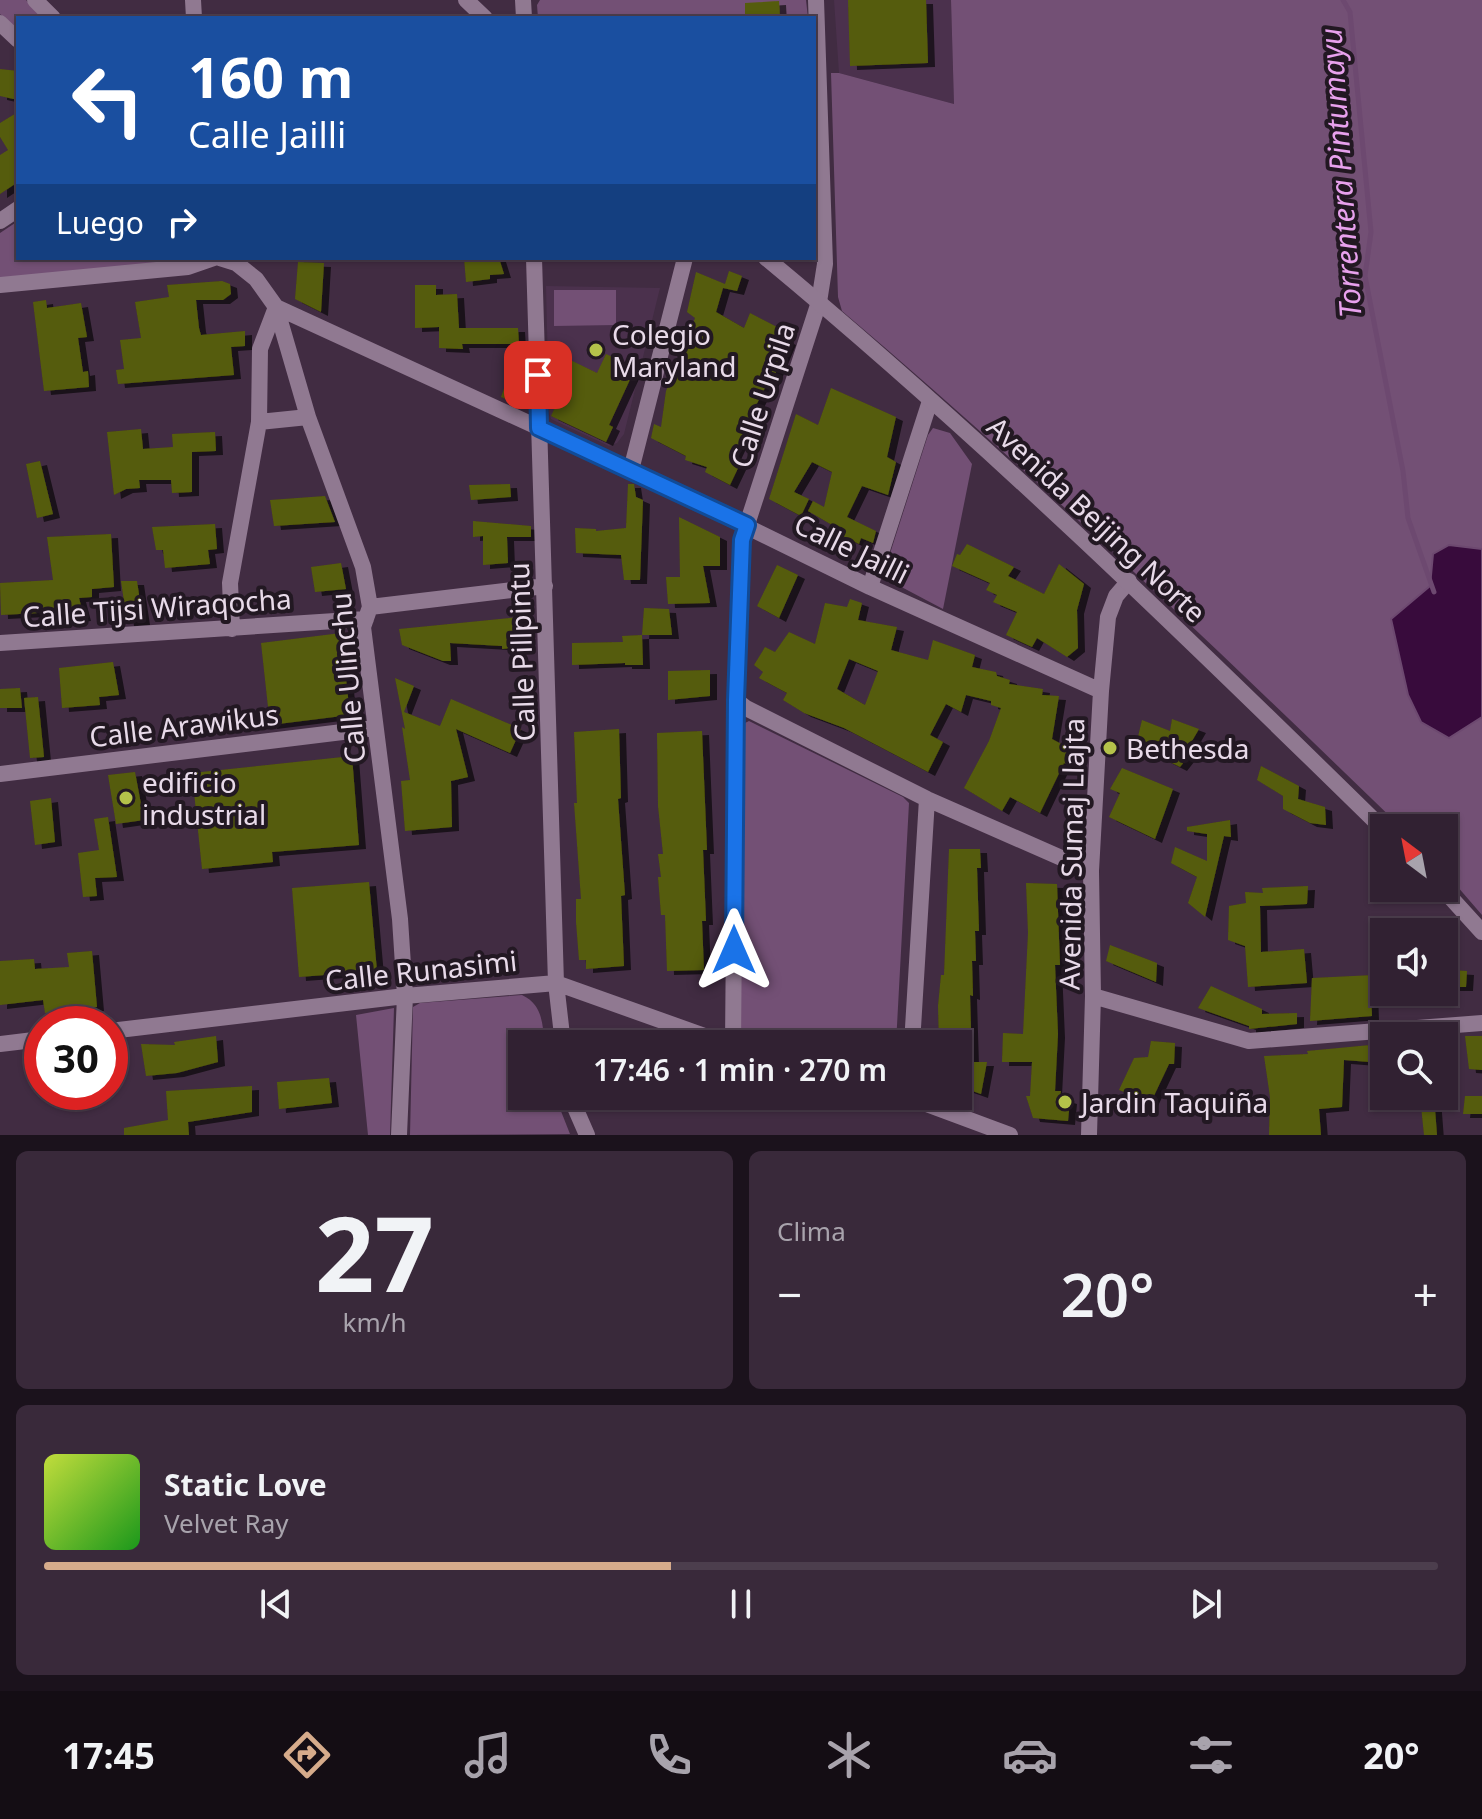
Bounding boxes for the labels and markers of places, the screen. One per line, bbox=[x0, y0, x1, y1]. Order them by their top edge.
place label: Colegio Maryland bbox=[612, 315, 736, 385]
pin bbox=[504, 341, 572, 409]
marker: Colegio Maryland bbox=[587, 341, 605, 359]
place label: Bethesda bbox=[1126, 729, 1250, 767]
marker: Bethesda bbox=[1101, 739, 1119, 757]
place label: edificio industrial bbox=[142, 763, 266, 833]
marker: edificio industrial bbox=[117, 789, 135, 807]
place label: Jardin Taquiña bbox=[1078, 1083, 1268, 1121]
marker: Jardin Taquiña bbox=[1056, 1093, 1074, 1111]

